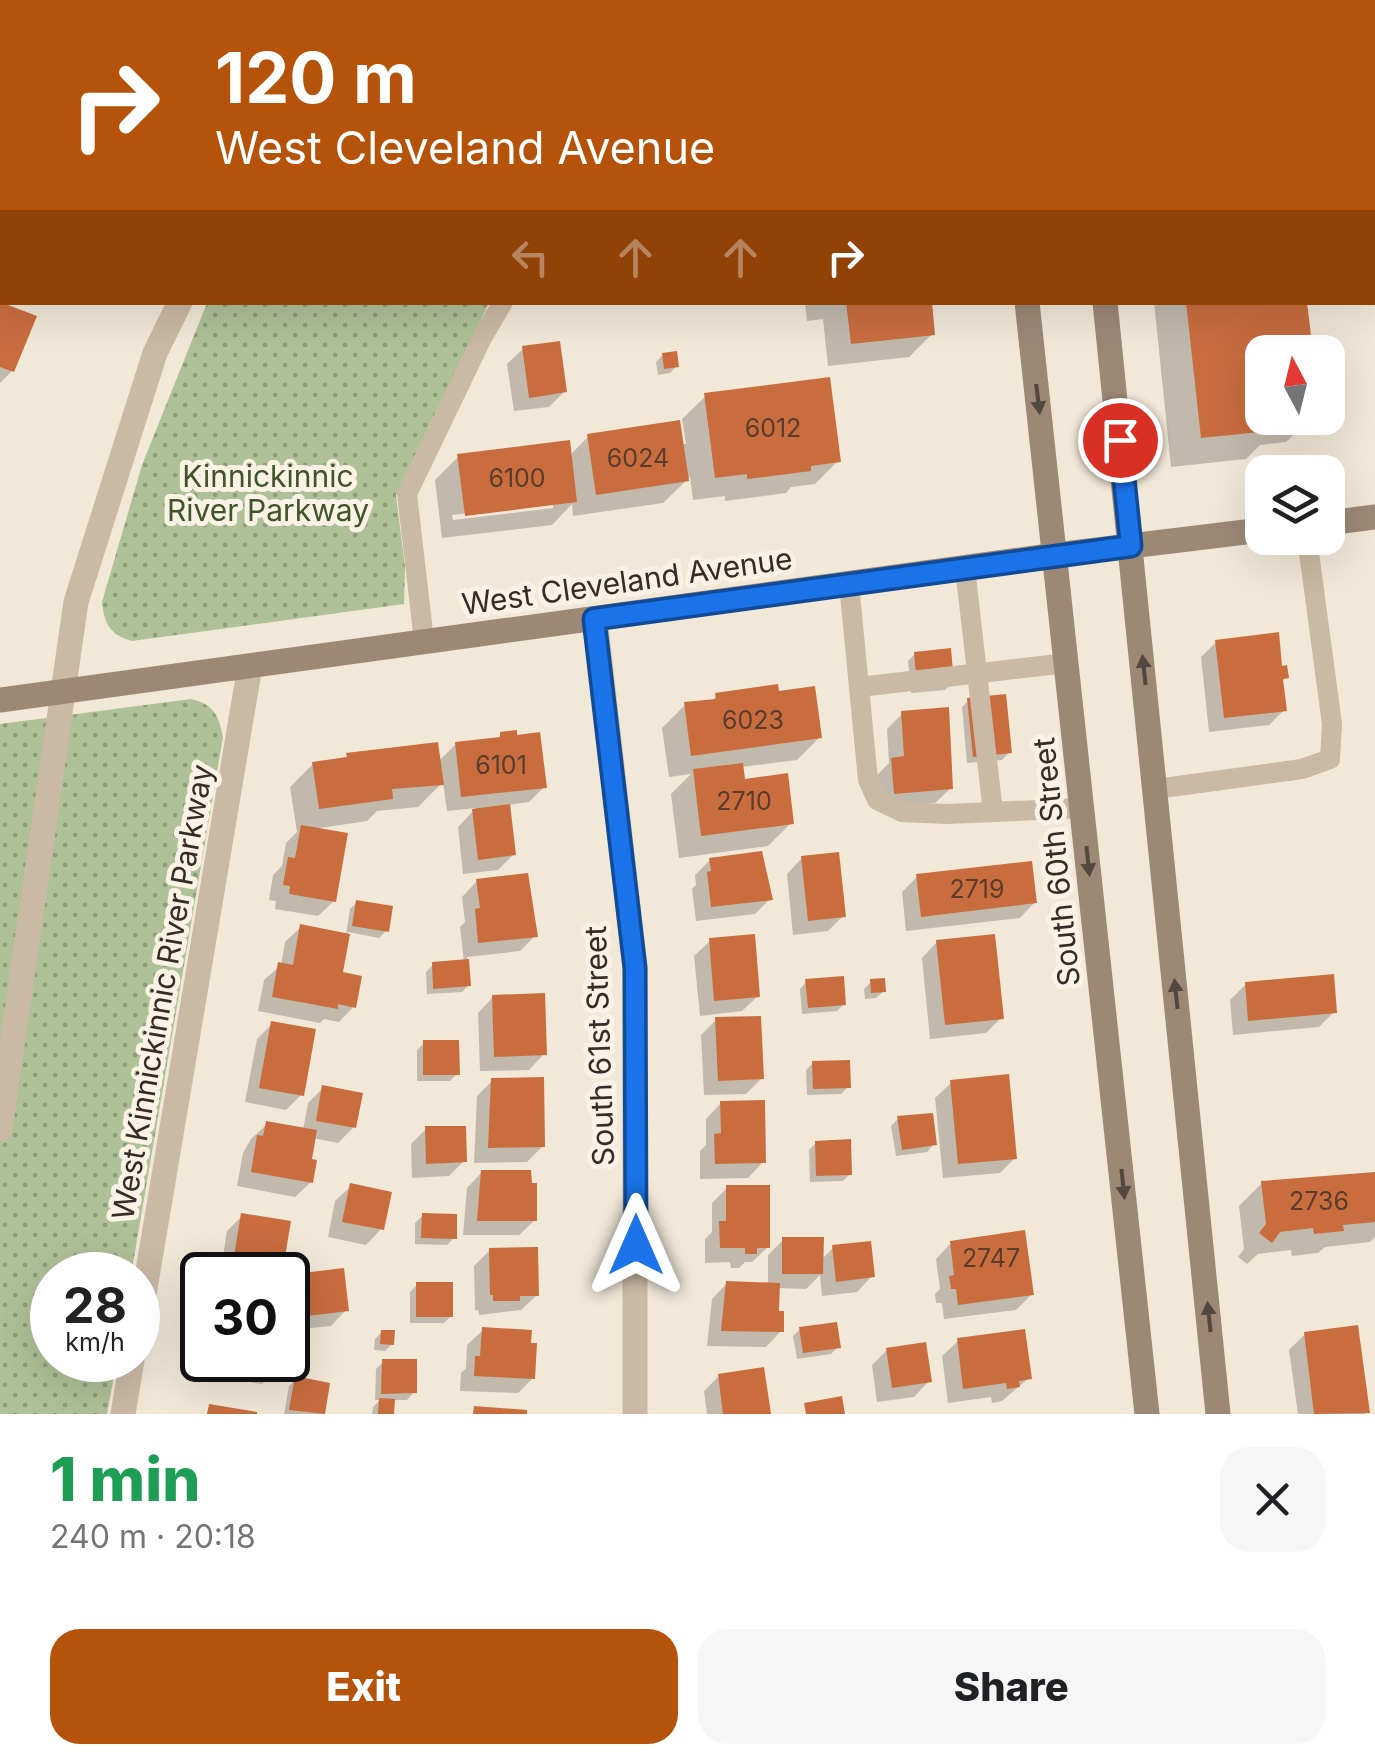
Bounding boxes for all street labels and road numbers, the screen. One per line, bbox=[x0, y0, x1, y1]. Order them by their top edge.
street label: West Cleveland Avenue bbox=[459, 540, 795, 622]
street label: South 60th Street bbox=[1025, 736, 1087, 988]
street label: West Kinnickinnic River Parkway bbox=[104, 761, 220, 1222]
street label: South 61st Street bbox=[577, 925, 621, 1167]

